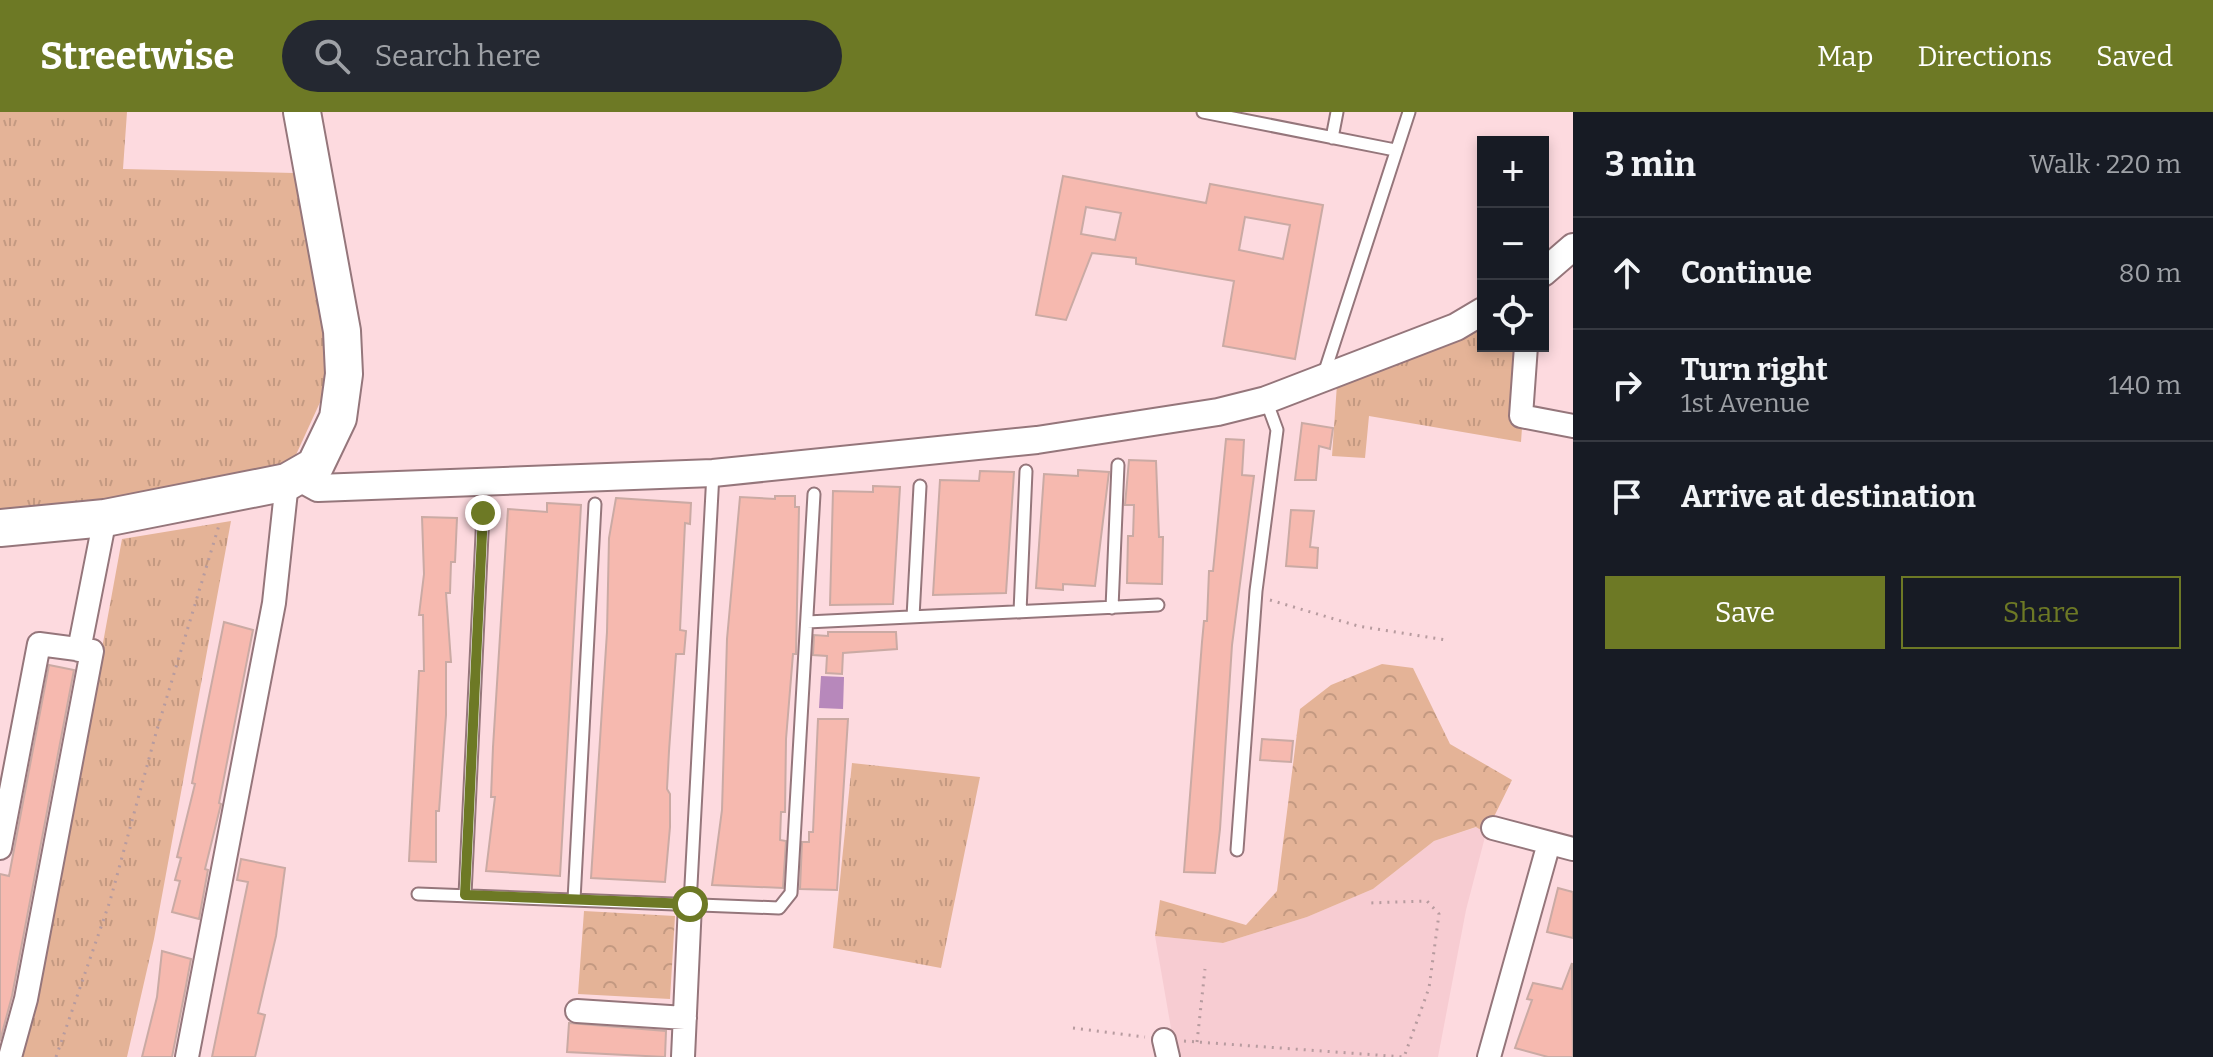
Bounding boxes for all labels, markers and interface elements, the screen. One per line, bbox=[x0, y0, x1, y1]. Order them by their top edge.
search box bbox=[282, 20, 842, 92]
text: Streetwise bbox=[40, 33, 234, 79]
icon: search bbox=[310, 34, 354, 78]
text: Search here bbox=[374, 38, 541, 74]
text: Map bbox=[1817, 40, 1873, 73]
text: Directions bbox=[1917, 40, 2052, 73]
text: Saved bbox=[2096, 40, 2173, 73]
map controls bbox=[1477, 136, 1549, 352]
button: + bbox=[1477, 136, 1549, 208]
text: 3 min bbox=[1605, 144, 1696, 185]
text: Walk · 220 m bbox=[2029, 149, 2181, 180]
button: − bbox=[1477, 208, 1549, 280]
icon: ahead bbox=[1605, 251, 1649, 295]
text: Continue bbox=[1681, 255, 1812, 291]
text: 80 m bbox=[2119, 258, 2181, 289]
button: locate bbox=[1477, 280, 1549, 352]
text: Turn right bbox=[1681, 352, 1828, 388]
icon: right bbox=[1605, 363, 1649, 407]
text: 140 m bbox=[2109, 370, 2181, 401]
text: 1st Avenue bbox=[1681, 388, 1810, 419]
icon: arrive bbox=[1605, 475, 1649, 519]
text: Arrive at destination bbox=[1681, 479, 1976, 515]
route end bbox=[465, 495, 501, 531]
button: Save bbox=[1605, 576, 1885, 649]
button: Share bbox=[1901, 576, 2181, 649]
route start bbox=[672, 886, 708, 922]

